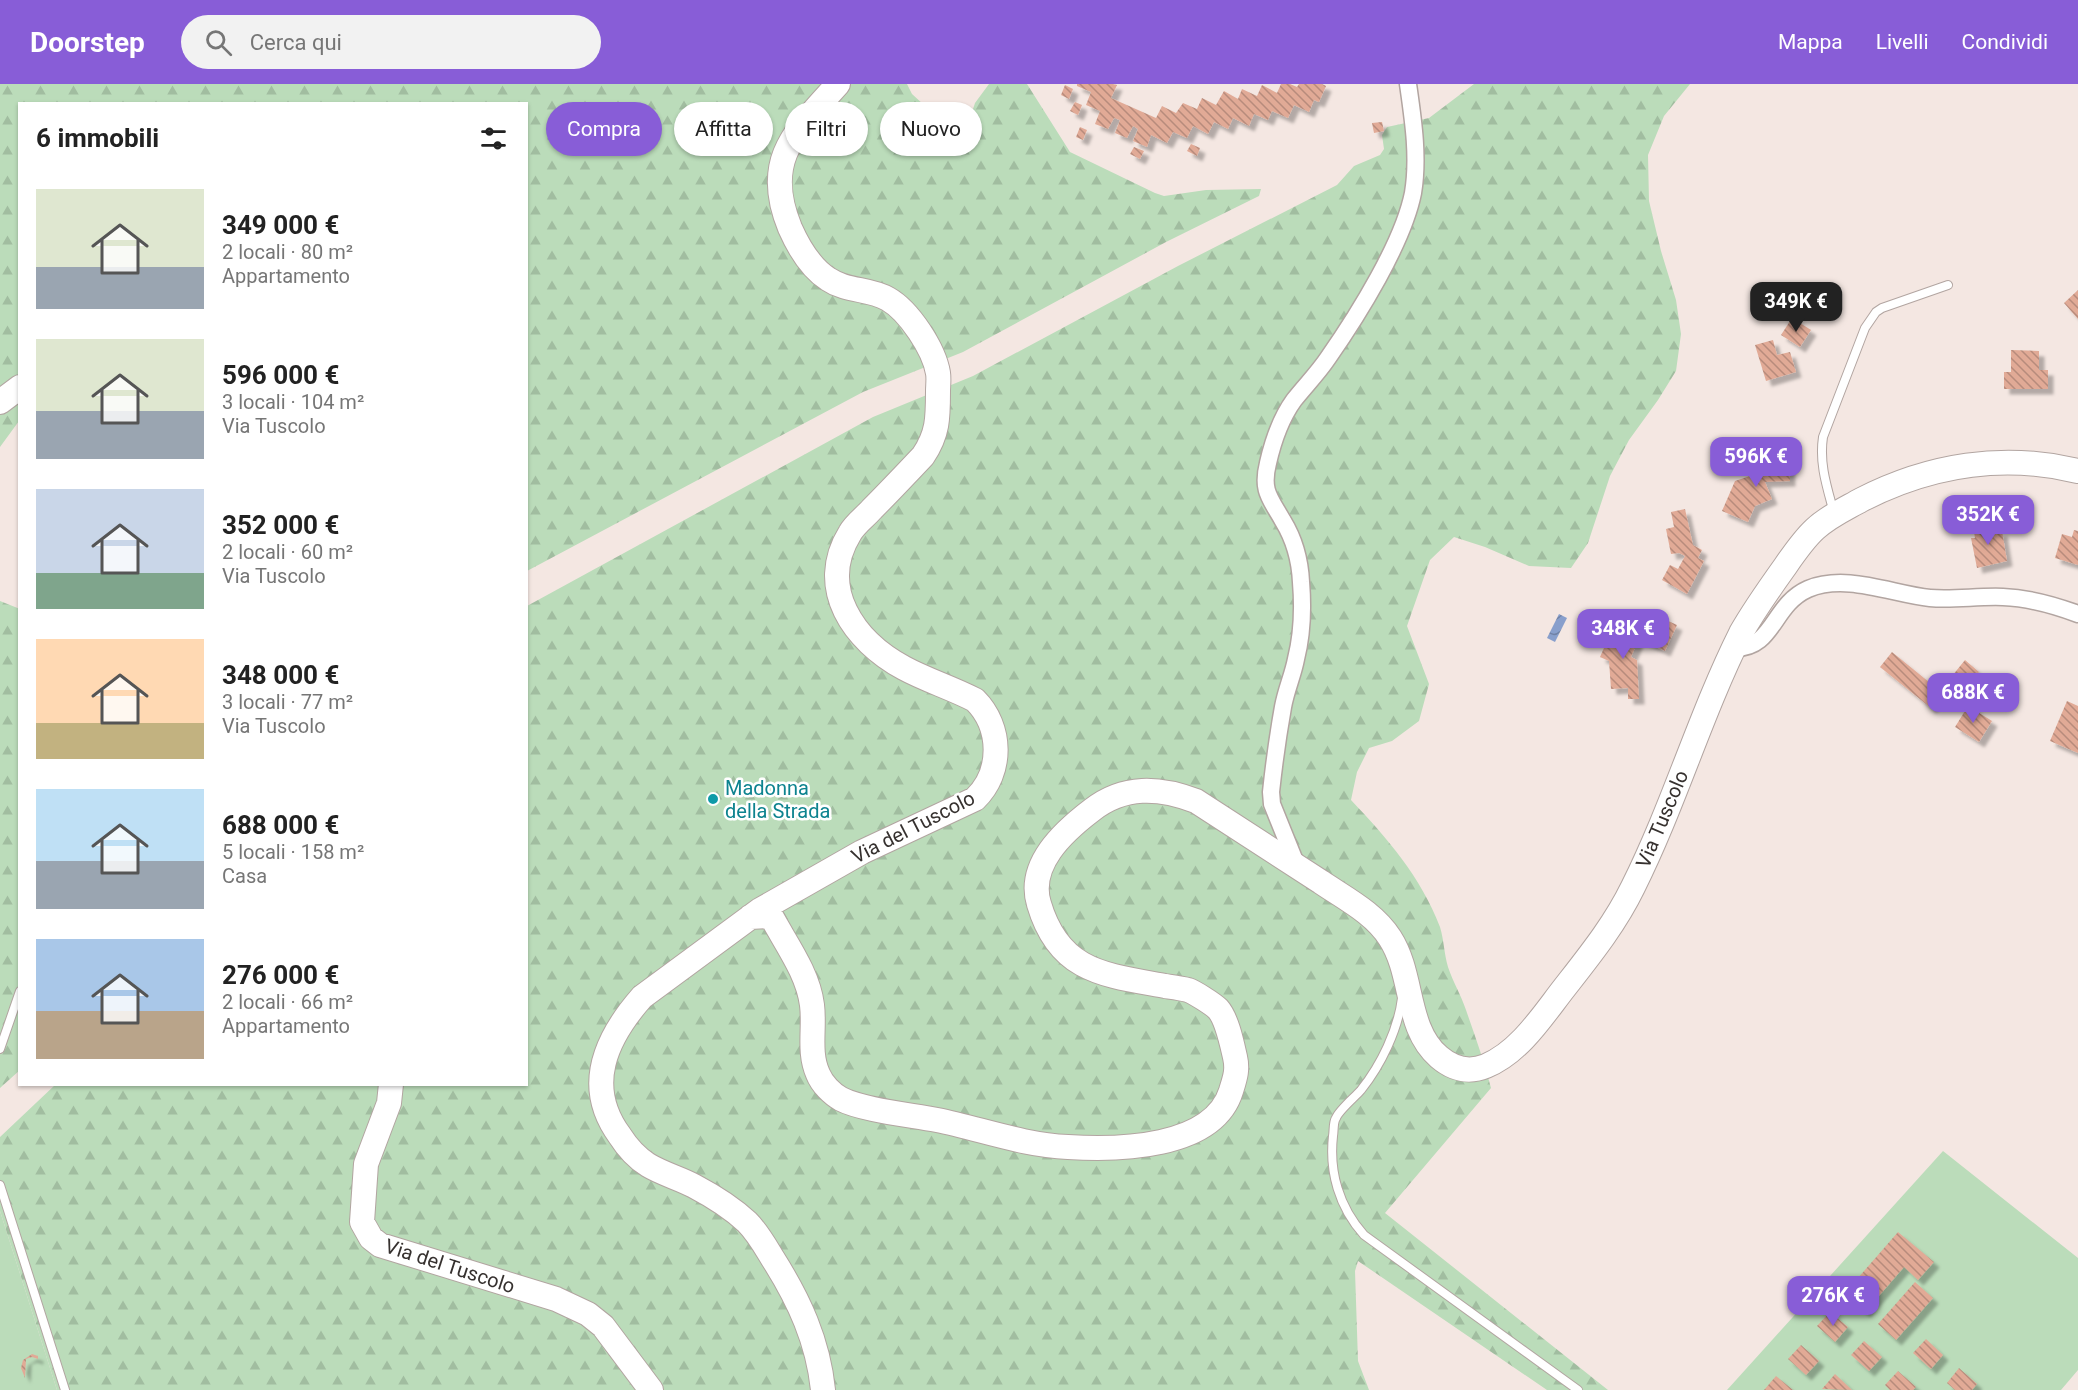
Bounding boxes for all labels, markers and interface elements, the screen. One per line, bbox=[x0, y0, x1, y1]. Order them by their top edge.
search box bbox=[181, 15, 601, 69]
text: Doorstep bbox=[30, 26, 145, 59]
icon: search bbox=[202, 26, 235, 59]
text: Cerca qui bbox=[250, 30, 342, 55]
text: Mappa bbox=[1778, 30, 1843, 54]
text: Livelli bbox=[1876, 30, 1929, 54]
text: Condividi bbox=[1962, 30, 2048, 54]
chip: Compra bbox=[546, 102, 662, 156]
chip: Affitta bbox=[674, 102, 773, 156]
chip: Filtri bbox=[785, 102, 868, 156]
chip: Nuovo bbox=[880, 102, 982, 156]
icon: filters bbox=[477, 122, 510, 155]
text: 6 immobili bbox=[36, 123, 159, 153]
text: 349 000 € bbox=[222, 210, 339, 240]
icon: home bbox=[84, 213, 156, 285]
text: 2 locali · 80 m² bbox=[222, 240, 353, 264]
text: Appartamento bbox=[222, 264, 350, 288]
pin: 349K € bbox=[1747, 282, 1845, 333]
text: 349K € bbox=[1764, 289, 1828, 313]
text: 596 000 € bbox=[222, 360, 339, 390]
icon: home bbox=[84, 363, 156, 435]
text: 3 locali · 104 m² bbox=[222, 390, 364, 414]
text: Via Tuscolo bbox=[222, 414, 326, 438]
pin: 596K € bbox=[1707, 437, 1805, 488]
text: 596K € bbox=[1724, 444, 1788, 468]
pin: 352K € bbox=[1939, 495, 2037, 546]
text: 352K € bbox=[1956, 502, 2020, 526]
text: 352 000 € bbox=[222, 510, 339, 540]
icon: home bbox=[84, 513, 156, 585]
text: 2 locali · 60 m² bbox=[222, 540, 353, 564]
text: Via Tuscolo bbox=[222, 564, 326, 588]
pin: 348K € bbox=[1574, 609, 1672, 660]
text: 348K € bbox=[1591, 616, 1655, 640]
text: 348 000 € bbox=[222, 660, 339, 690]
icon: home bbox=[84, 663, 156, 735]
pin: 688K € bbox=[1924, 673, 2022, 724]
text: 688K € bbox=[1941, 680, 2005, 704]
text: 3 locali · 77 m² bbox=[222, 690, 353, 714]
text: Via Tuscolo bbox=[222, 714, 326, 738]
street label: Via Tuscolo bbox=[1631, 767, 1693, 871]
place label: Madonna della Strada bbox=[725, 776, 830, 823]
street label: Via del Tuscolo bbox=[847, 786, 979, 868]
marker: Madonna della Strada bbox=[706, 792, 720, 806]
text: 688 000 € bbox=[222, 810, 339, 840]
icon: home bbox=[84, 813, 156, 885]
text: 5 locali · 158 m² bbox=[222, 840, 364, 864]
text: Casa bbox=[222, 864, 267, 888]
text: 276 000 € bbox=[222, 960, 339, 990]
icon: home bbox=[84, 963, 156, 1035]
text: 2 locali · 66 m² bbox=[222, 990, 353, 1014]
text: Appartamento bbox=[222, 1014, 350, 1038]
street label: Via del Tuscolo bbox=[382, 1234, 518, 1298]
pin: 276K € bbox=[1784, 1276, 1882, 1327]
text: 276K € bbox=[1801, 1283, 1865, 1307]

